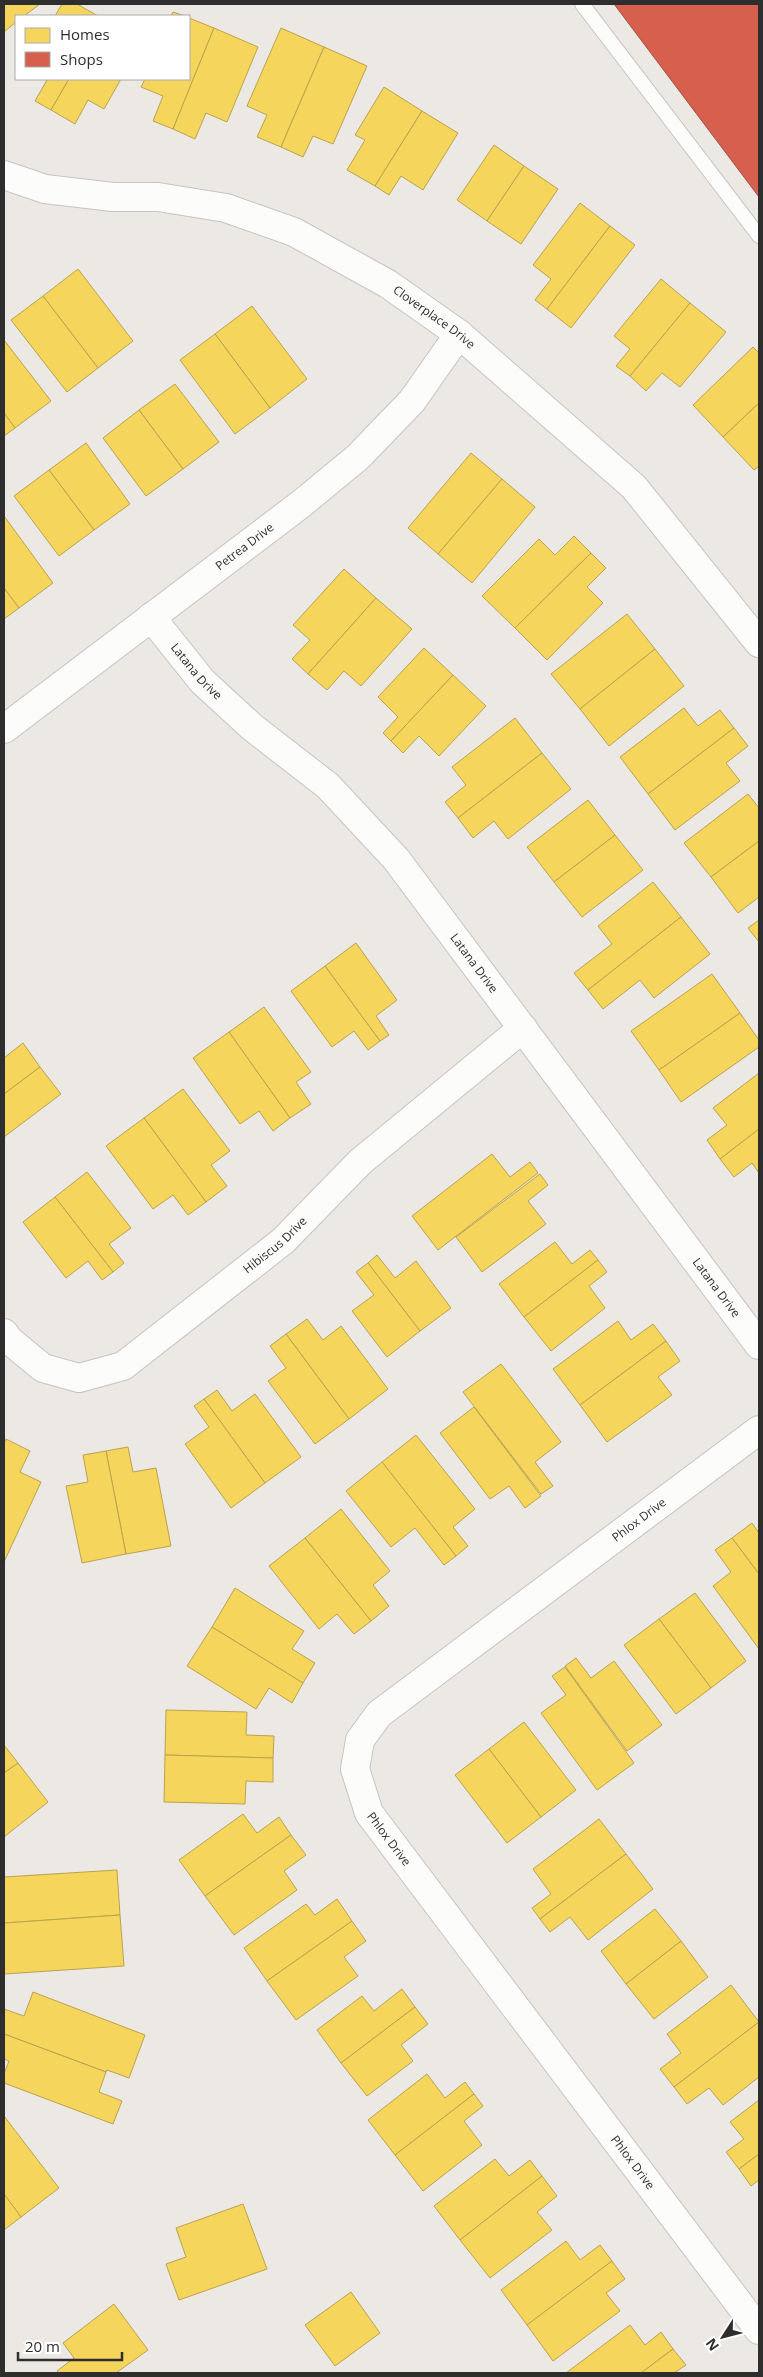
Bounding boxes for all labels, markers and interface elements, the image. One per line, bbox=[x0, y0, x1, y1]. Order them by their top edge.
legend bbox=[15, 15, 190, 80]
text: Homes bbox=[60, 24, 110, 44]
text: Shops bbox=[60, 49, 103, 69]
street label: Cloverplace Drive bbox=[390, 281, 479, 353]
street label: Petrea Drive bbox=[212, 518, 277, 574]
street label: Latana Drive bbox=[167, 639, 226, 704]
street label: Latana Drive bbox=[446, 930, 502, 997]
street label: Hibiscus Drive bbox=[239, 1212, 311, 1277]
street label: Latana Drive bbox=[689, 1254, 745, 1321]
street label: Phlox Drive bbox=[608, 1494, 669, 1546]
street label: Phlox Drive bbox=[363, 1808, 415, 1870]
street label: Phlox Drive bbox=[607, 2132, 659, 2193]
north arrow bbox=[698, 2312, 748, 2362]
scale bar bbox=[18, 2330, 121, 2362]
text: N bbox=[701, 2335, 723, 2355]
text: 20 m bbox=[25, 2336, 60, 2356]

